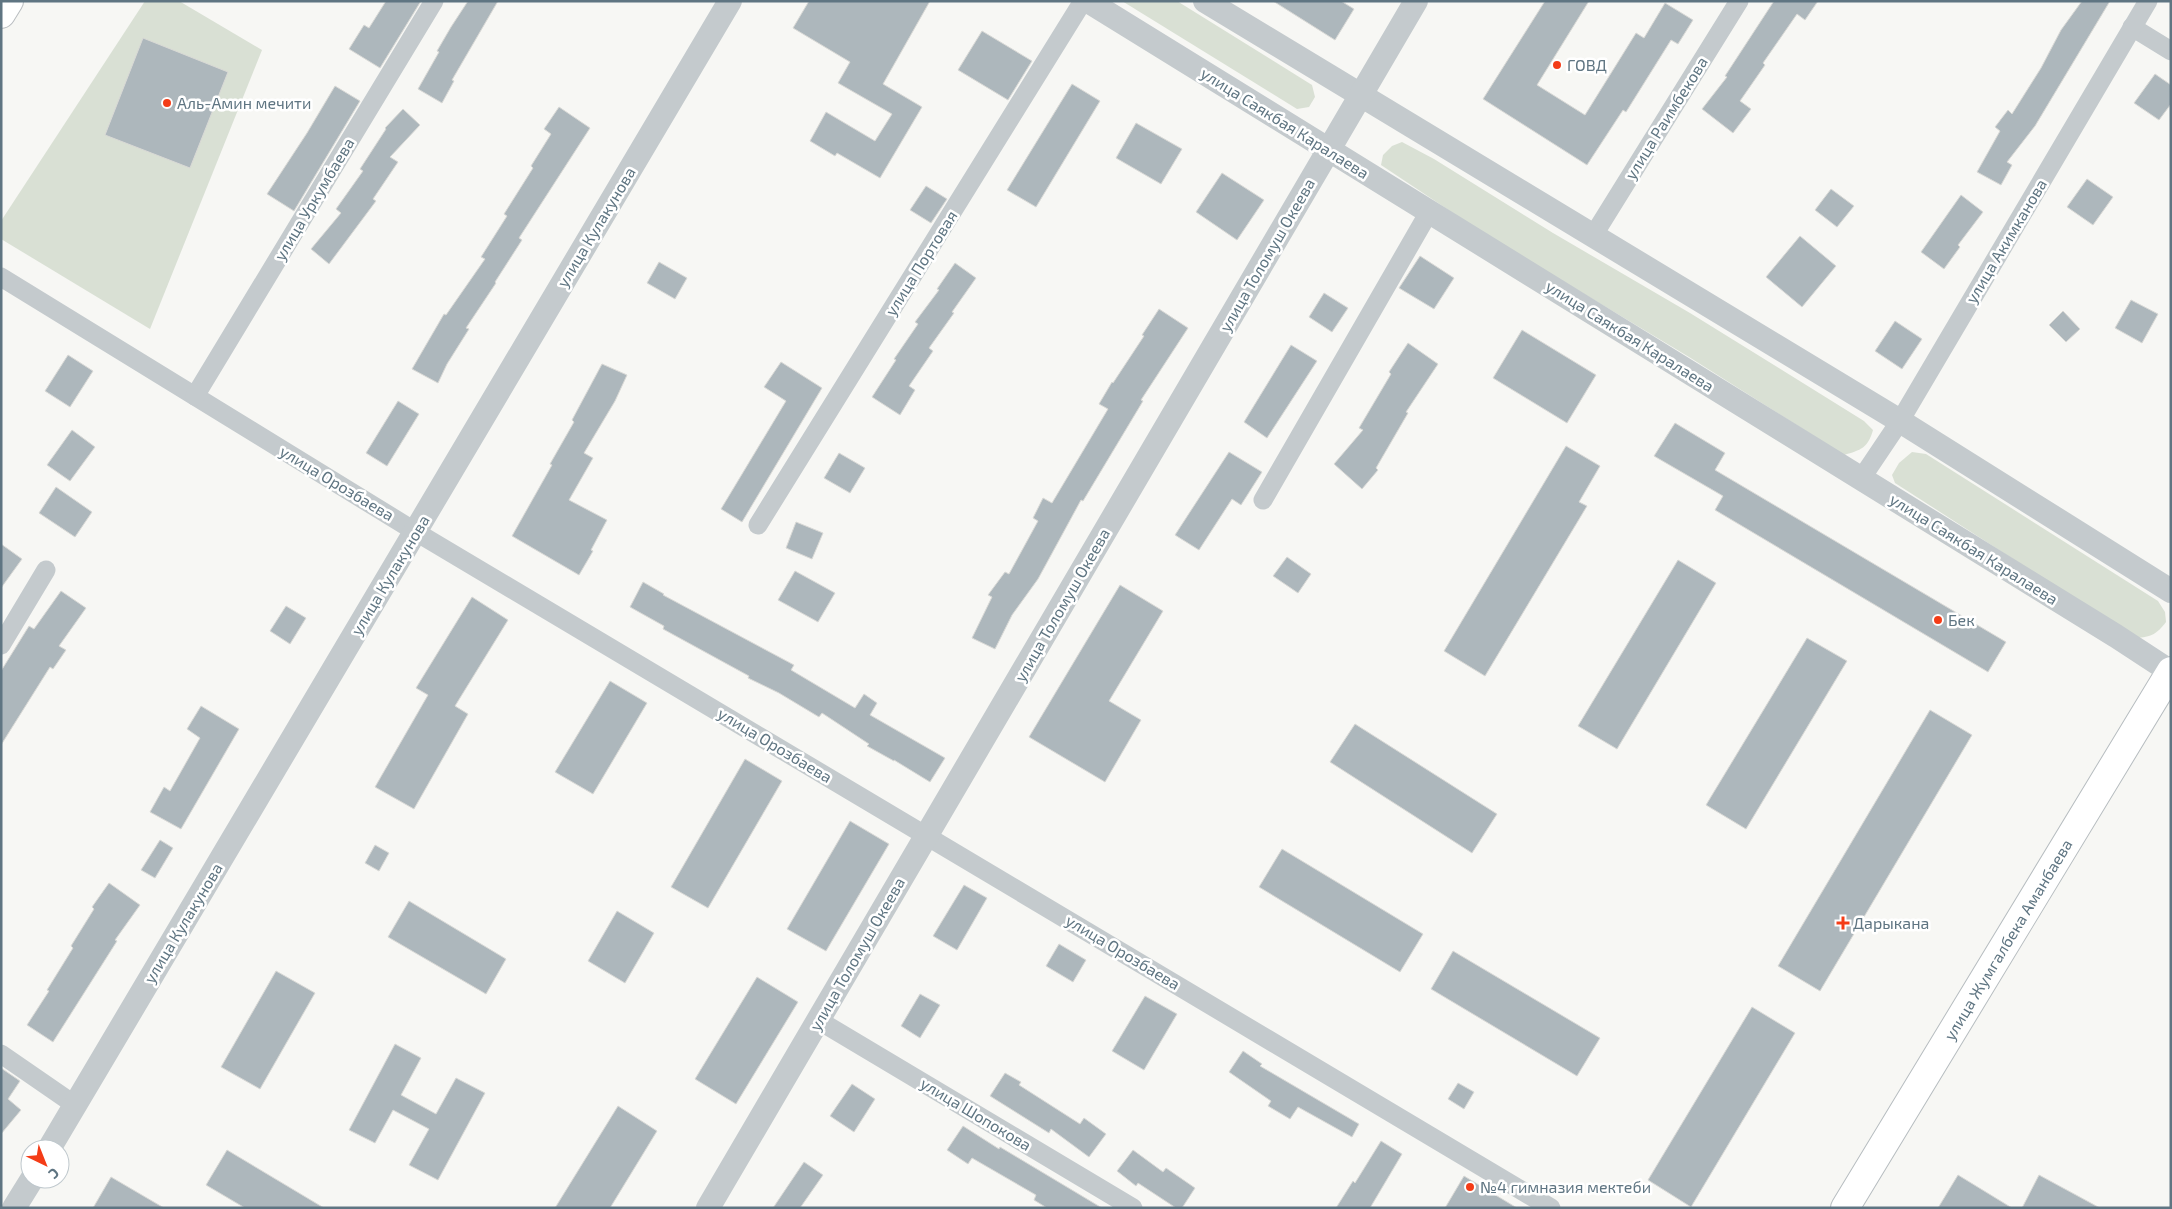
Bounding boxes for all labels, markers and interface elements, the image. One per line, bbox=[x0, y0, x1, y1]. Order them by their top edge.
street label: улица Раимбекова bbox=[1620, 53, 1712, 183]
place label: ГОВД bbox=[1567, 55, 1607, 74]
marker: ГОВД bbox=[1551, 59, 1563, 71]
street label: улица Саякбая Каралаева bbox=[1197, 63, 1373, 183]
place label: Аль-Амин мечити bbox=[177, 93, 311, 112]
marker: Аль-Амин мечити bbox=[161, 97, 173, 109]
street label: улица Уркумбаева bbox=[269, 134, 359, 264]
street label: улица Кулакунова bbox=[552, 163, 640, 291]
street label: улица Толомуш Океева bbox=[1215, 175, 1319, 335]
street label: улица Акимканова bbox=[1961, 175, 2051, 307]
street label: улица Портовая bbox=[881, 207, 961, 319]
street label: улица Саякбая Каралаева bbox=[1542, 276, 1718, 396]
street label: улица Орозбаева bbox=[276, 441, 398, 525]
street label: улица Саякбая Каралаева bbox=[1886, 489, 2062, 609]
street label: улица Кулакунова bbox=[346, 511, 434, 639]
street label: улица Толомуш Океева bbox=[1010, 525, 1114, 685]
place label: Бек bbox=[1948, 610, 1975, 629]
marker: Бек bbox=[1932, 614, 1944, 626]
street label: улица Орозбаева bbox=[714, 703, 836, 787]
street label: улица Жумгалбека Аманбаева bbox=[1939, 835, 2076, 1044]
street label: улица Кулакунова bbox=[139, 859, 227, 987]
street label: улица Толомуш Океева bbox=[805, 874, 909, 1034]
street label: улица Орозбаева bbox=[1062, 910, 1184, 994]
place label: Дарыкана bbox=[1853, 913, 1929, 932]
marker: Дарыкана bbox=[1837, 917, 1849, 929]
street label: улица Шопокова bbox=[917, 1073, 1035, 1155]
north arrow bbox=[20, 1139, 70, 1189]
text: С bbox=[45, 1165, 63, 1183]
place label: №4 гимназия мектеби bbox=[1480, 1177, 1651, 1196]
marker: №4 гимназия мектеби bbox=[1464, 1181, 1476, 1193]

